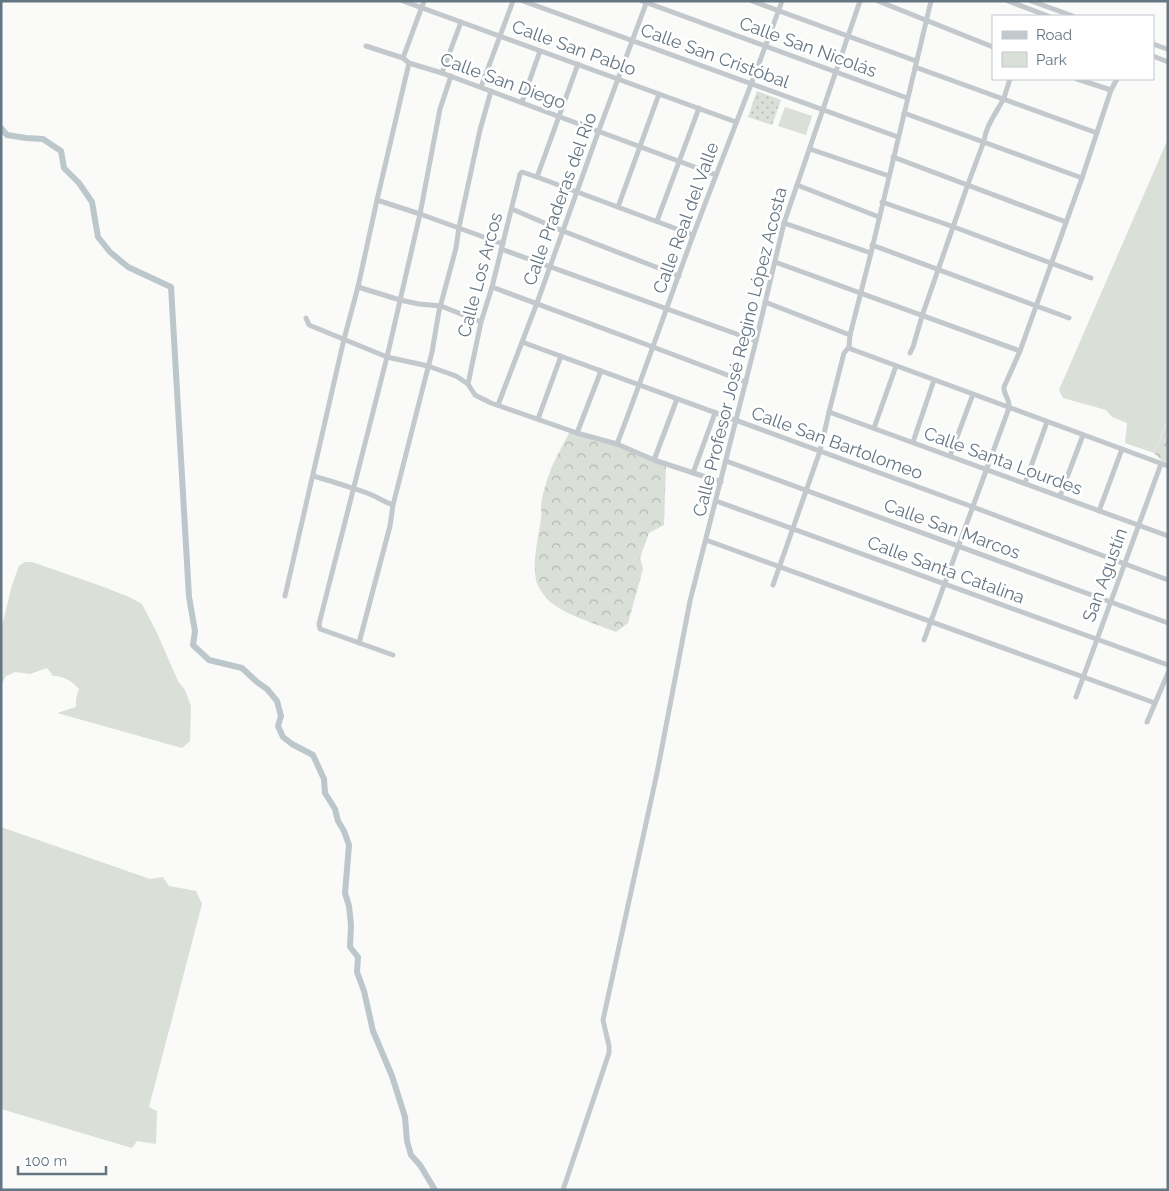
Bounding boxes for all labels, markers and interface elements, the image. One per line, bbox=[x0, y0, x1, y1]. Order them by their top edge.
street label: Calle San Nicolás bbox=[737, 12, 880, 81]
street label: Calle San Pablo bbox=[509, 15, 639, 80]
legend bbox=[992, 15, 1154, 80]
street label: Calle San Cristóbal bbox=[638, 19, 792, 92]
text: Road bbox=[1036, 26, 1072, 44]
street label: Calle San Diego bbox=[438, 48, 569, 113]
text: Park bbox=[1036, 51, 1067, 69]
street label: Calle Praderas del Río bbox=[518, 109, 601, 288]
street label: Calle Real del Valle bbox=[648, 139, 723, 296]
street label: Calle Profesor José Regino López Acosta bbox=[688, 185, 791, 519]
street label: Calle Los Arcos bbox=[453, 210, 506, 340]
street label: Calle San Bartolomeo bbox=[749, 402, 926, 483]
street label: Calle Santa Lourdes bbox=[921, 422, 1085, 499]
street label: Calle San Marcos bbox=[881, 494, 1024, 563]
street label: San Agustín bbox=[1078, 525, 1131, 625]
street label: Calle Santa Catalina bbox=[865, 531, 1028, 608]
scale bar bbox=[18, 1144, 105, 1176]
text: 100 m bbox=[25, 1152, 67, 1170]

